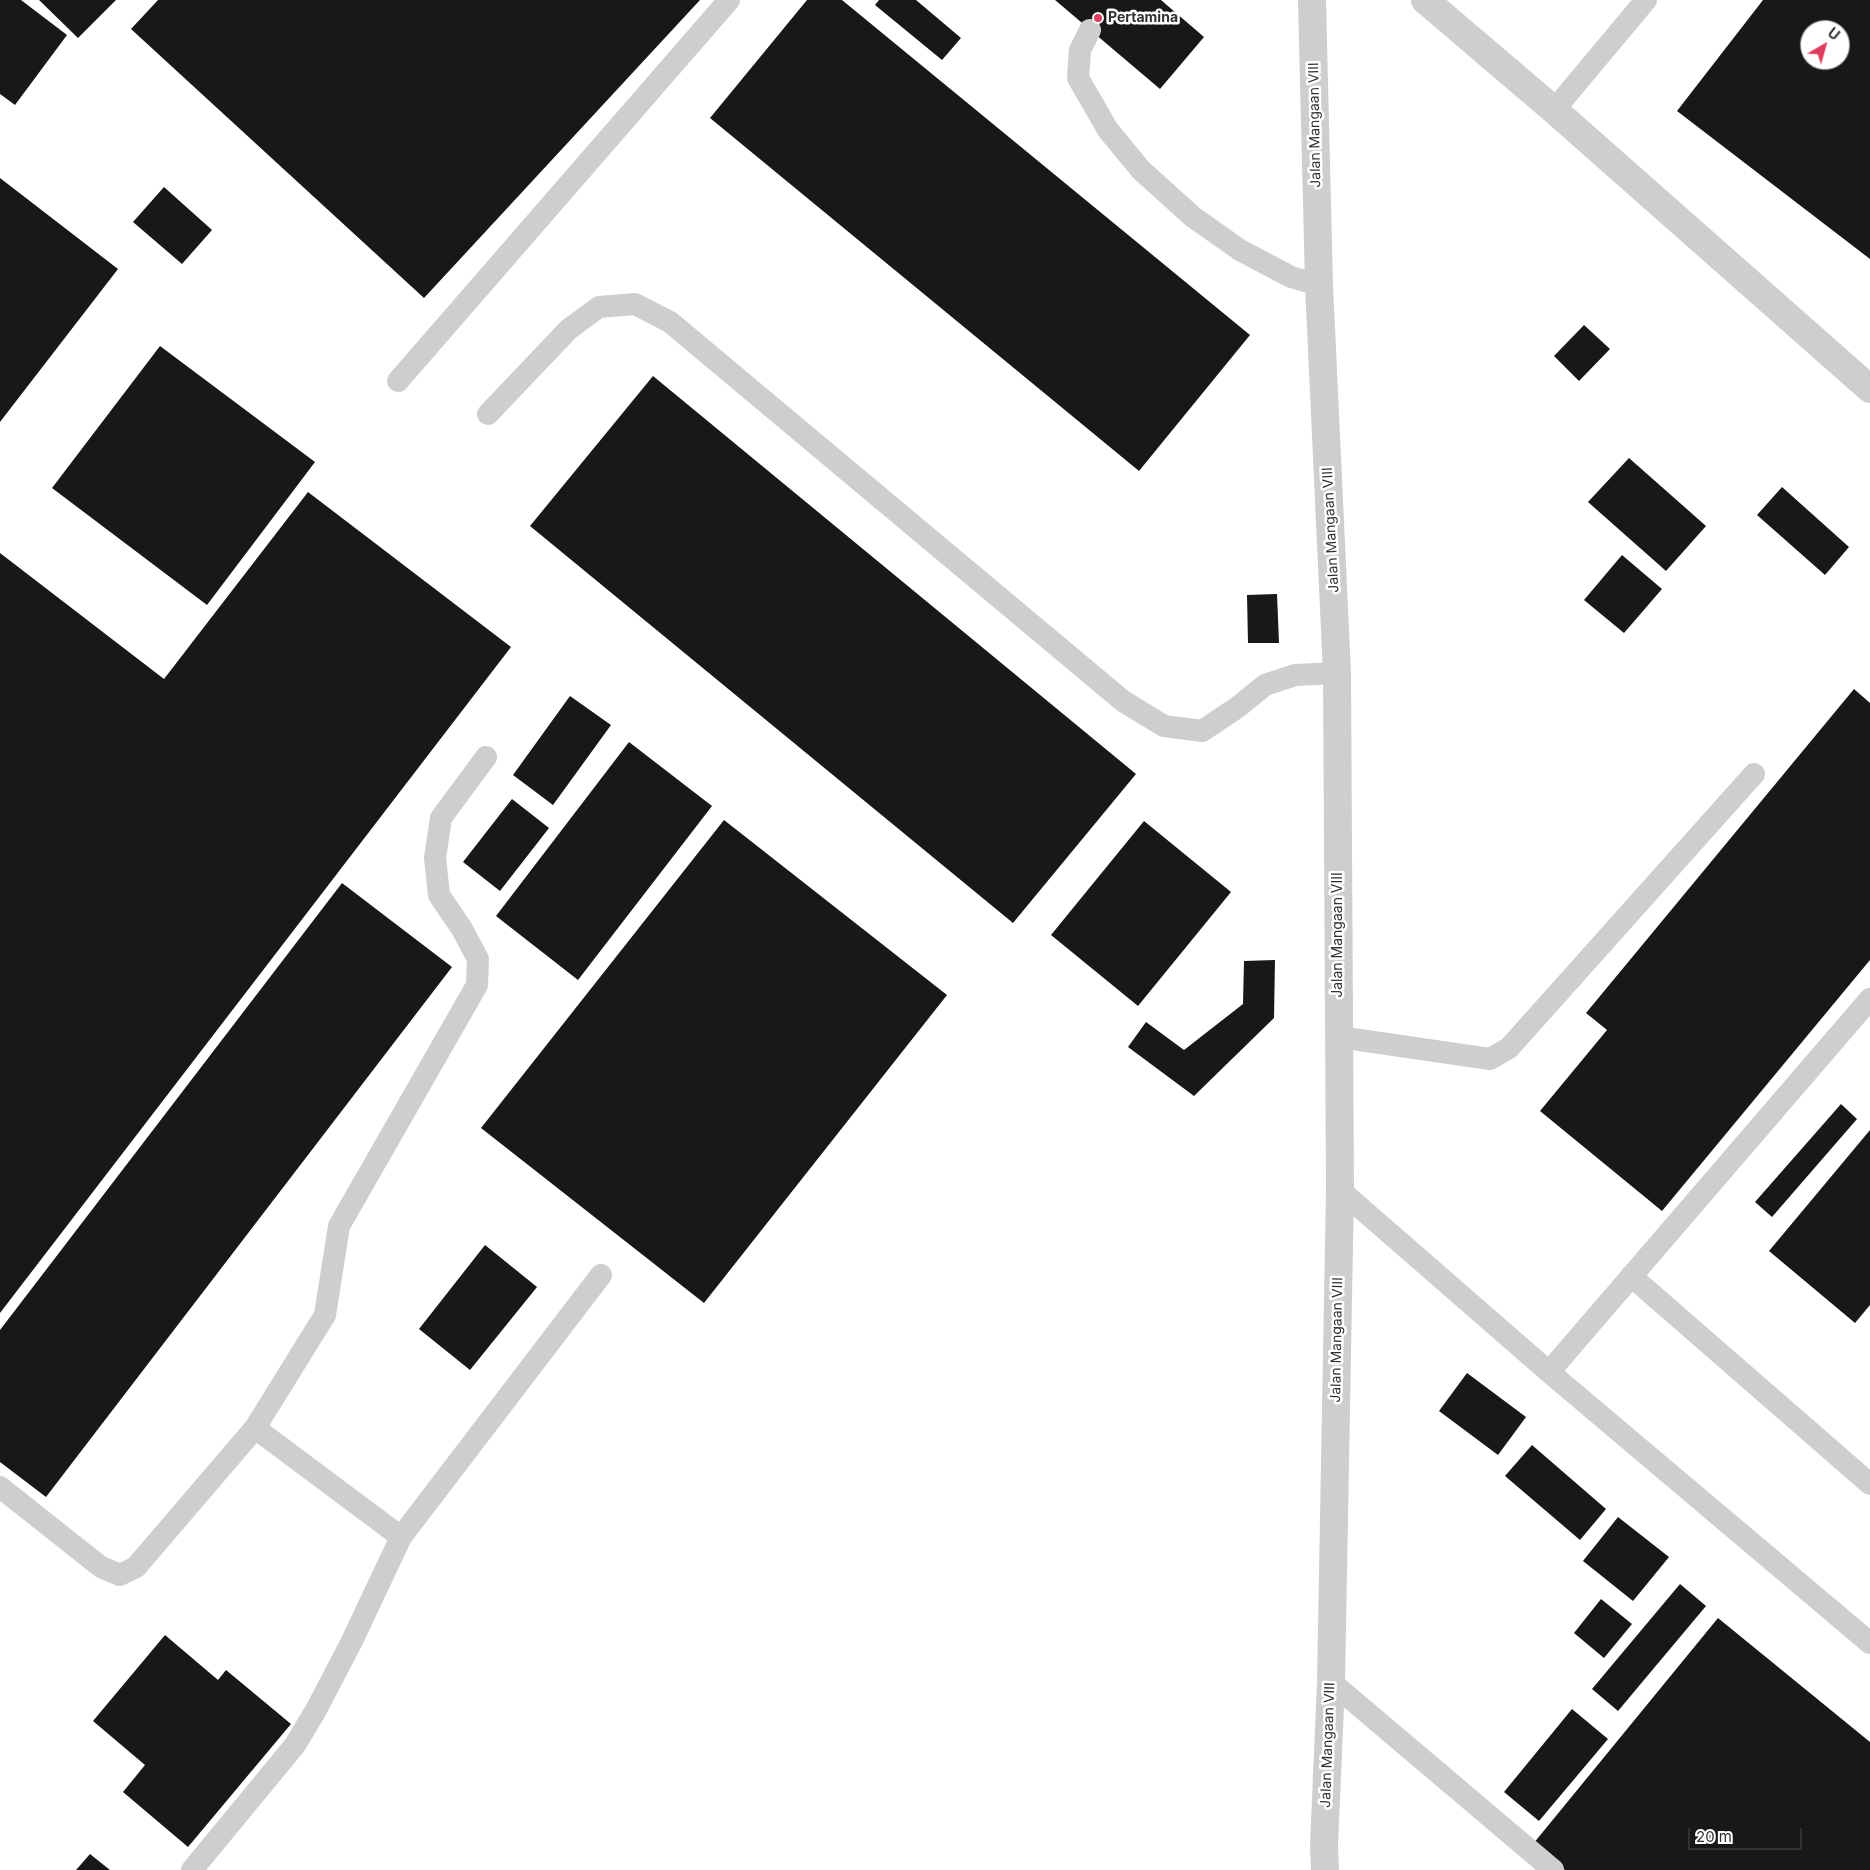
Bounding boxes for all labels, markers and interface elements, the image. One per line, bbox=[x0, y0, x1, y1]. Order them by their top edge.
place label: Pertamina bbox=[1108, 10, 1178, 26]
marker: Pertamina bbox=[1092, 12, 1104, 24]
north arrow bbox=[1800, 20, 1850, 70]
text: U bbox=[1825, 24, 1843, 43]
street label: Jalan Mangaan VIII bbox=[1306, 62, 1324, 188]
street label: Jalan Mangaan VIII bbox=[1319, 467, 1343, 593]
street label: Jalan Mangaan VIII bbox=[1330, 872, 1346, 998]
street label: Jalan Mangaan VIII bbox=[1328, 1277, 1346, 1403]
street label: Jalan Mangaan VIII bbox=[1317, 1682, 1339, 1808]
scale bar bbox=[1690, 1818, 1804, 1850]
text: 20 m bbox=[1696, 1827, 1732, 1846]

